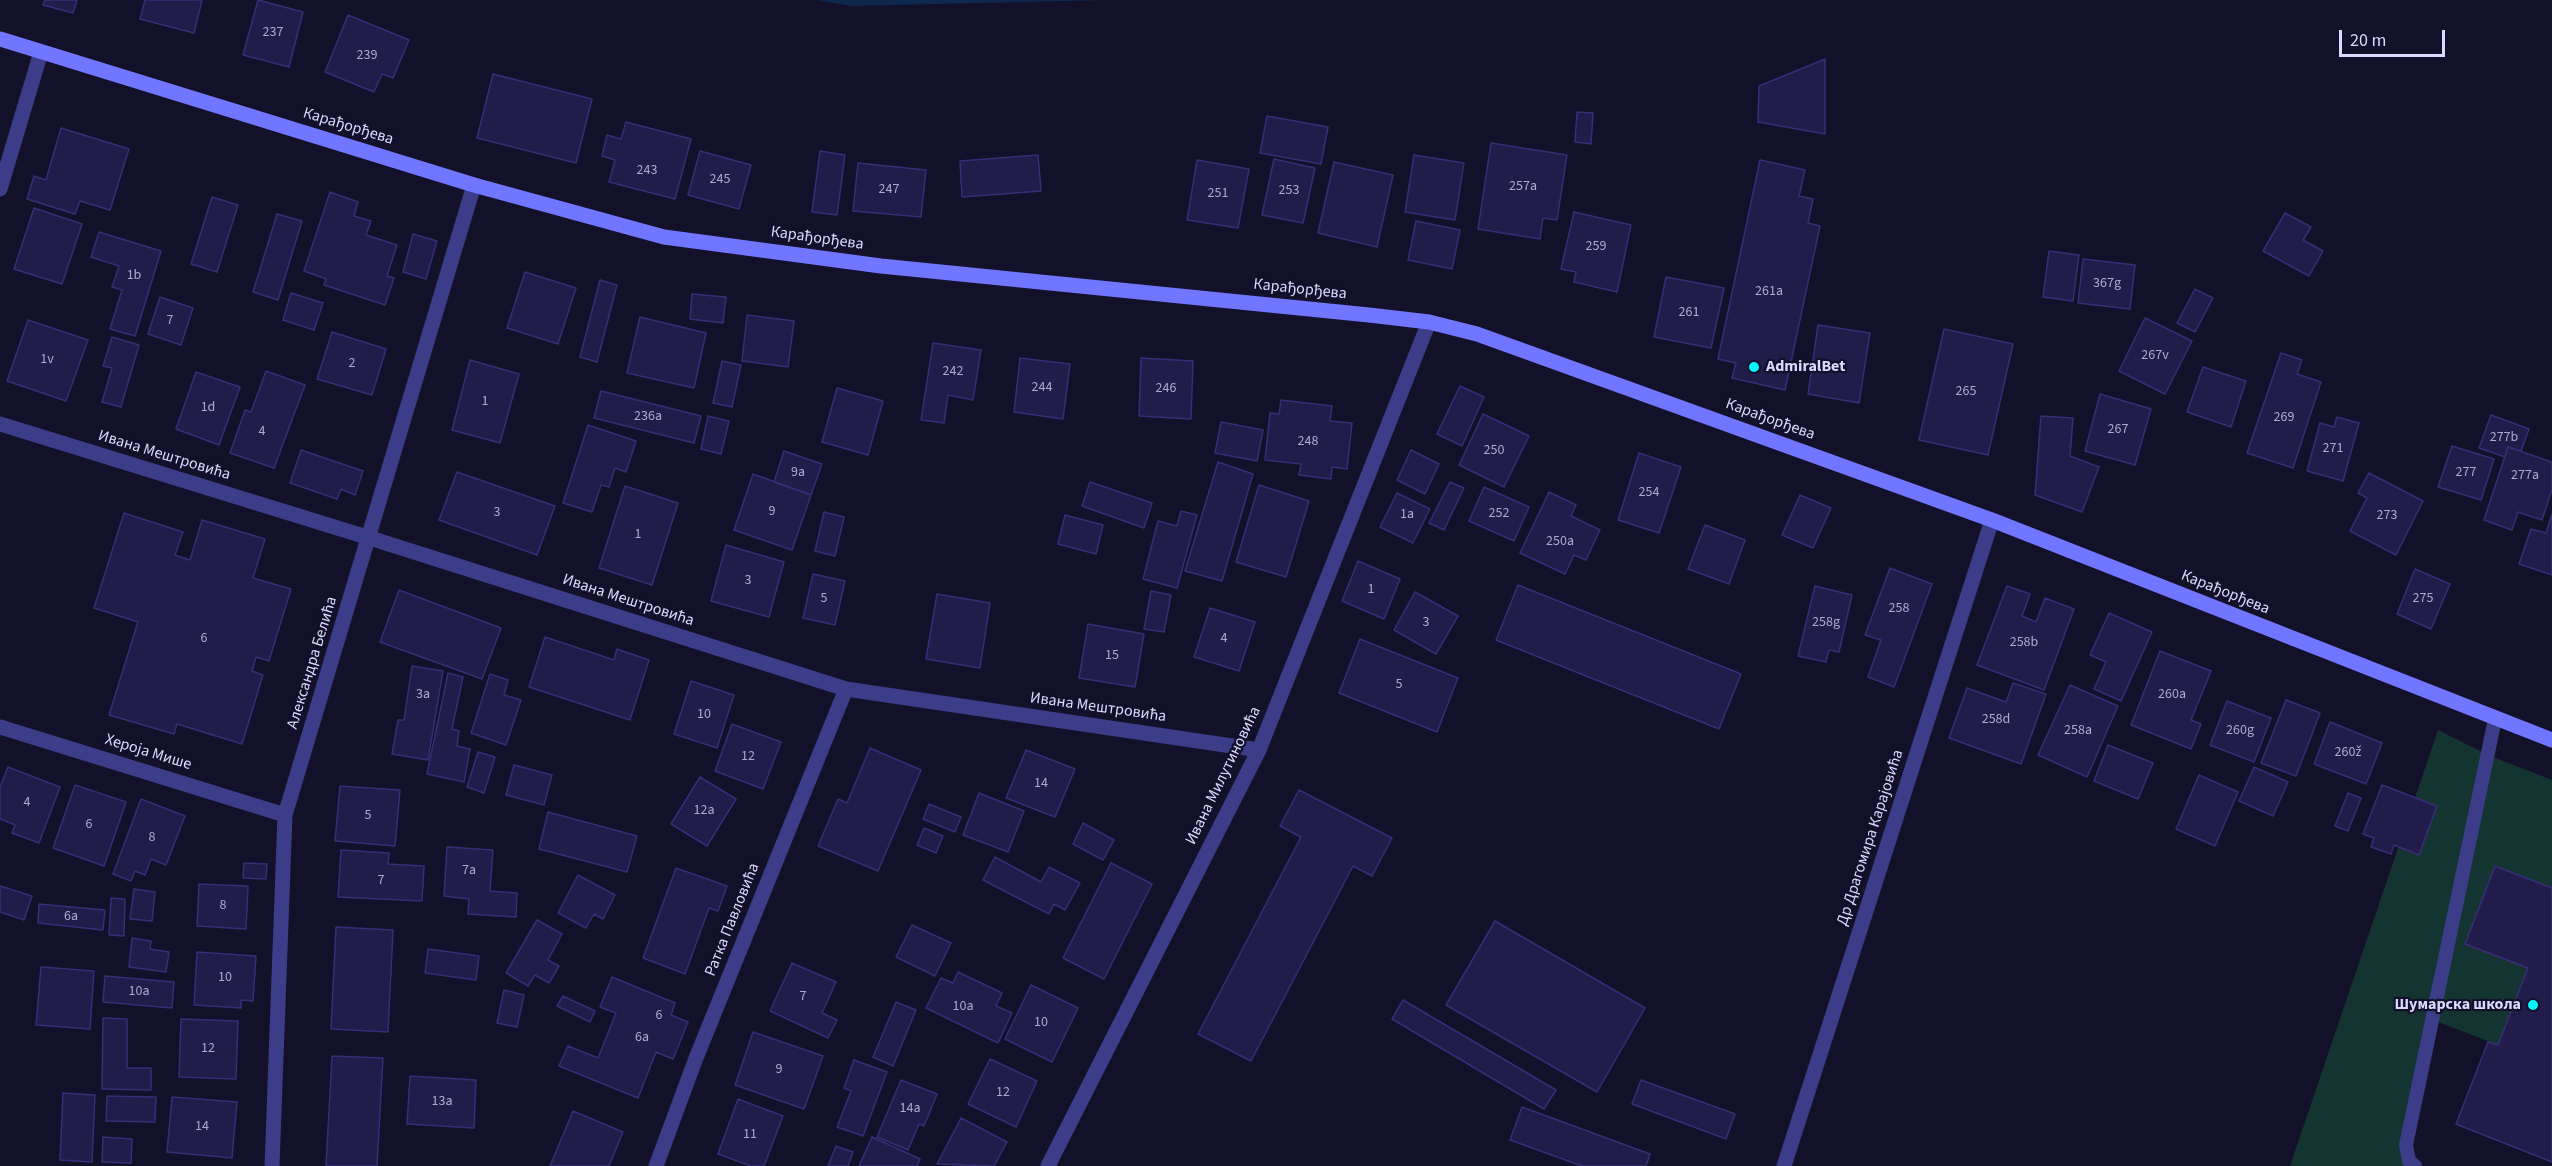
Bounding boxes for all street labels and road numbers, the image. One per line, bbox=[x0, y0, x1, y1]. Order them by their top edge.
street label: Карађорђева bbox=[300, 104, 396, 150]
street label: Карађорђева bbox=[769, 223, 865, 255]
street label: Карађорђева bbox=[1252, 276, 1348, 304]
street label: Карађорђева bbox=[1723, 395, 1817, 445]
street label: Ивана Мештровића bbox=[96, 427, 232, 485]
street label: Карађорђева bbox=[2178, 567, 2272, 619]
street label: Ивана Мештровића bbox=[560, 571, 696, 631]
street label: Александра Белића bbox=[284, 595, 342, 731]
street label: Ивана Мештровића bbox=[1029, 689, 1167, 727]
street label: Ивана Милутиновића bbox=[1182, 704, 1266, 848]
street label: Хероја Мише bbox=[102, 731, 194, 775]
street label: Др Драгомира Карајовића bbox=[1833, 748, 1909, 928]
street label: Ратка Павловића bbox=[702, 861, 764, 979]

